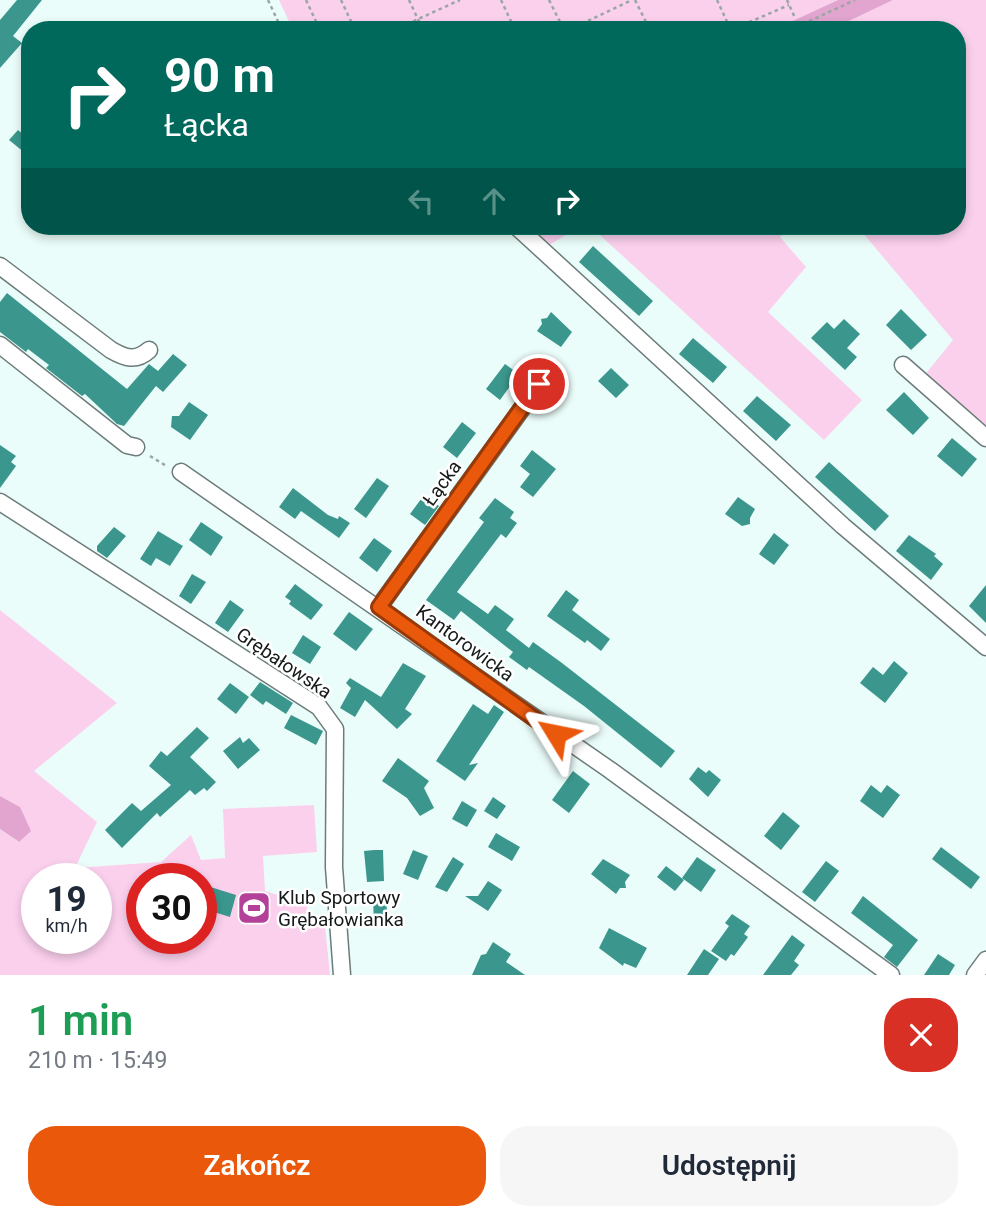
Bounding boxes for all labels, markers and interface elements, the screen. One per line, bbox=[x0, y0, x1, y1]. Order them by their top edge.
text: 90 m bbox=[164, 47, 275, 104]
icon: right bbox=[49, 49, 140, 140]
text: Łącka bbox=[164, 106, 249, 144]
icon: left bbox=[402, 182, 440, 220]
icon: ahead bbox=[475, 182, 513, 220]
icon: right bbox=[548, 182, 586, 220]
pin bbox=[509, 354, 569, 414]
icon: arrive bbox=[520, 365, 558, 403]
street label: Łącka bbox=[418, 456, 466, 510]
street label: Kantorowicka bbox=[412, 600, 518, 686]
street label: Grębałowska bbox=[232, 623, 336, 703]
position arrow bbox=[519, 697, 593, 771]
speed limit sign: 30 bbox=[126, 863, 217, 954]
text: 19 bbox=[46, 879, 87, 920]
place label: Klub Sportowy Grębałowianka bbox=[278, 886, 404, 931]
sports icon: Klub Sportowy Grębałowianka bbox=[235, 889, 273, 927]
text: km/h bbox=[45, 915, 88, 936]
text: 1 min bbox=[28, 996, 133, 1045]
button: close bbox=[884, 998, 958, 1072]
text: 210 m · 15:49 bbox=[28, 1047, 167, 1074]
button: Zakończ bbox=[28, 1126, 486, 1206]
button: Udostępnij bbox=[500, 1126, 958, 1206]

